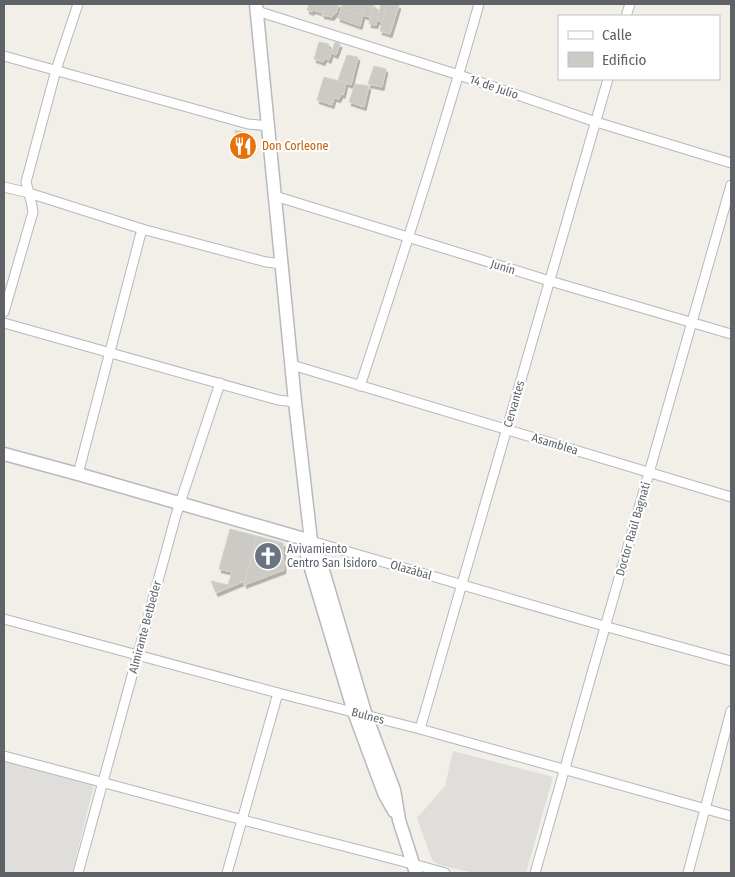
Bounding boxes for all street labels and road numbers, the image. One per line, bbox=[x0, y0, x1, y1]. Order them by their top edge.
street label: 14 de Julio bbox=[468, 72, 520, 102]
street label: Junín bbox=[489, 257, 517, 277]
street label: Cervantes bbox=[501, 379, 527, 429]
street label: Asamblea bbox=[530, 430, 580, 458]
street label: Doctor Raúl Bagnati bbox=[613, 480, 653, 578]
street label: Olazábal bbox=[389, 557, 433, 583]
street label: Almirante Betbeder bbox=[126, 578, 164, 675]
street label: Bulnes bbox=[350, 705, 386, 727]

